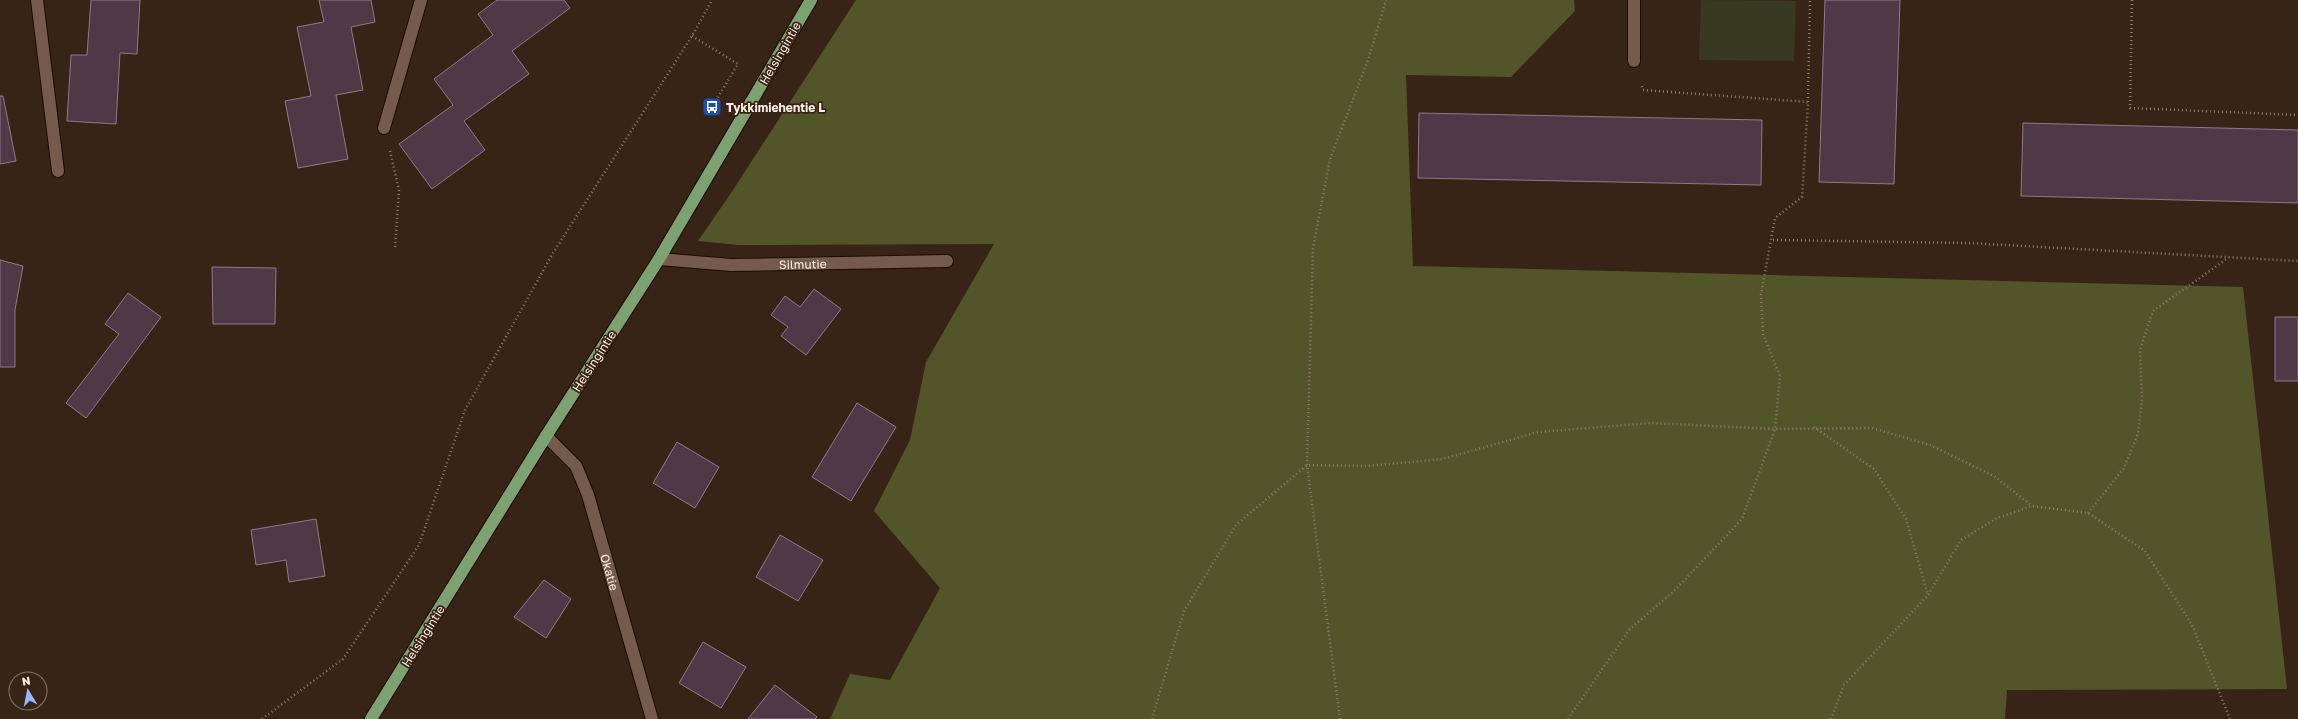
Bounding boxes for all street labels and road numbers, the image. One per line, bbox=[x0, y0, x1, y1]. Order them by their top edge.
street label: Helsingintie bbox=[756, 19, 804, 87]
street label: Silmutie bbox=[779, 256, 827, 272]
street label: Helsingintie bbox=[569, 328, 619, 394]
street label: Okatie bbox=[598, 552, 622, 592]
street label: Helsingintie bbox=[398, 602, 448, 670]

